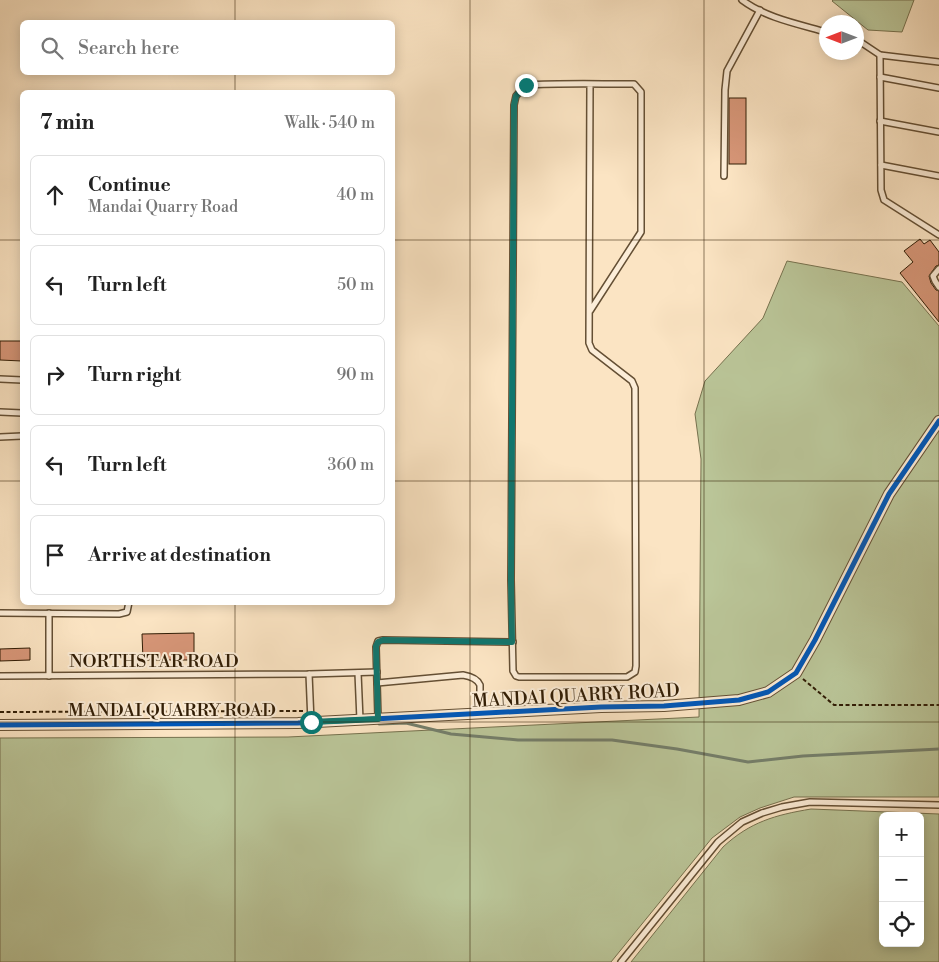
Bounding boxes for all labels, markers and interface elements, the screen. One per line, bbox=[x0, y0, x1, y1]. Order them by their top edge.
north arrow bbox=[819, 15, 864, 60]
search box bbox=[20, 20, 395, 75]
icon: search bbox=[38, 34, 66, 62]
text: Search here bbox=[78, 36, 179, 60]
route end bbox=[515, 74, 538, 97]
text: 7 min bbox=[40, 110, 94, 136]
text: Walk · 540 m bbox=[285, 113, 375, 133]
text: Continue bbox=[88, 173, 171, 197]
icon: ahead bbox=[41, 181, 69, 209]
text: 40 m bbox=[337, 185, 374, 205]
text: Mandai Quarry Road bbox=[88, 197, 238, 217]
icon: left bbox=[41, 271, 69, 299]
text: Turn left bbox=[88, 273, 167, 297]
text: 50 m bbox=[337, 275, 374, 295]
icon: right bbox=[41, 361, 69, 389]
text: Turn right bbox=[88, 363, 181, 387]
text: 90 m bbox=[336, 365, 374, 385]
icon: left bbox=[41, 451, 69, 479]
text: Turn left bbox=[88, 453, 167, 477]
text: 360 m bbox=[328, 455, 374, 475]
icon: arrive bbox=[41, 541, 69, 569]
text: Arrive at destination bbox=[88, 543, 271, 567]
street label: NORTHSTAR ROAD bbox=[69, 650, 239, 673]
street label: MANDAI QUARRY ROAD bbox=[472, 679, 680, 713]
street label: MANDAI QUARRY ROAD bbox=[68, 699, 276, 722]
route start bbox=[300, 711, 323, 734]
map controls bbox=[879, 812, 924, 947]
button: + bbox=[879, 812, 924, 857]
button: − bbox=[879, 857, 924, 902]
button: locate bbox=[879, 902, 924, 947]

